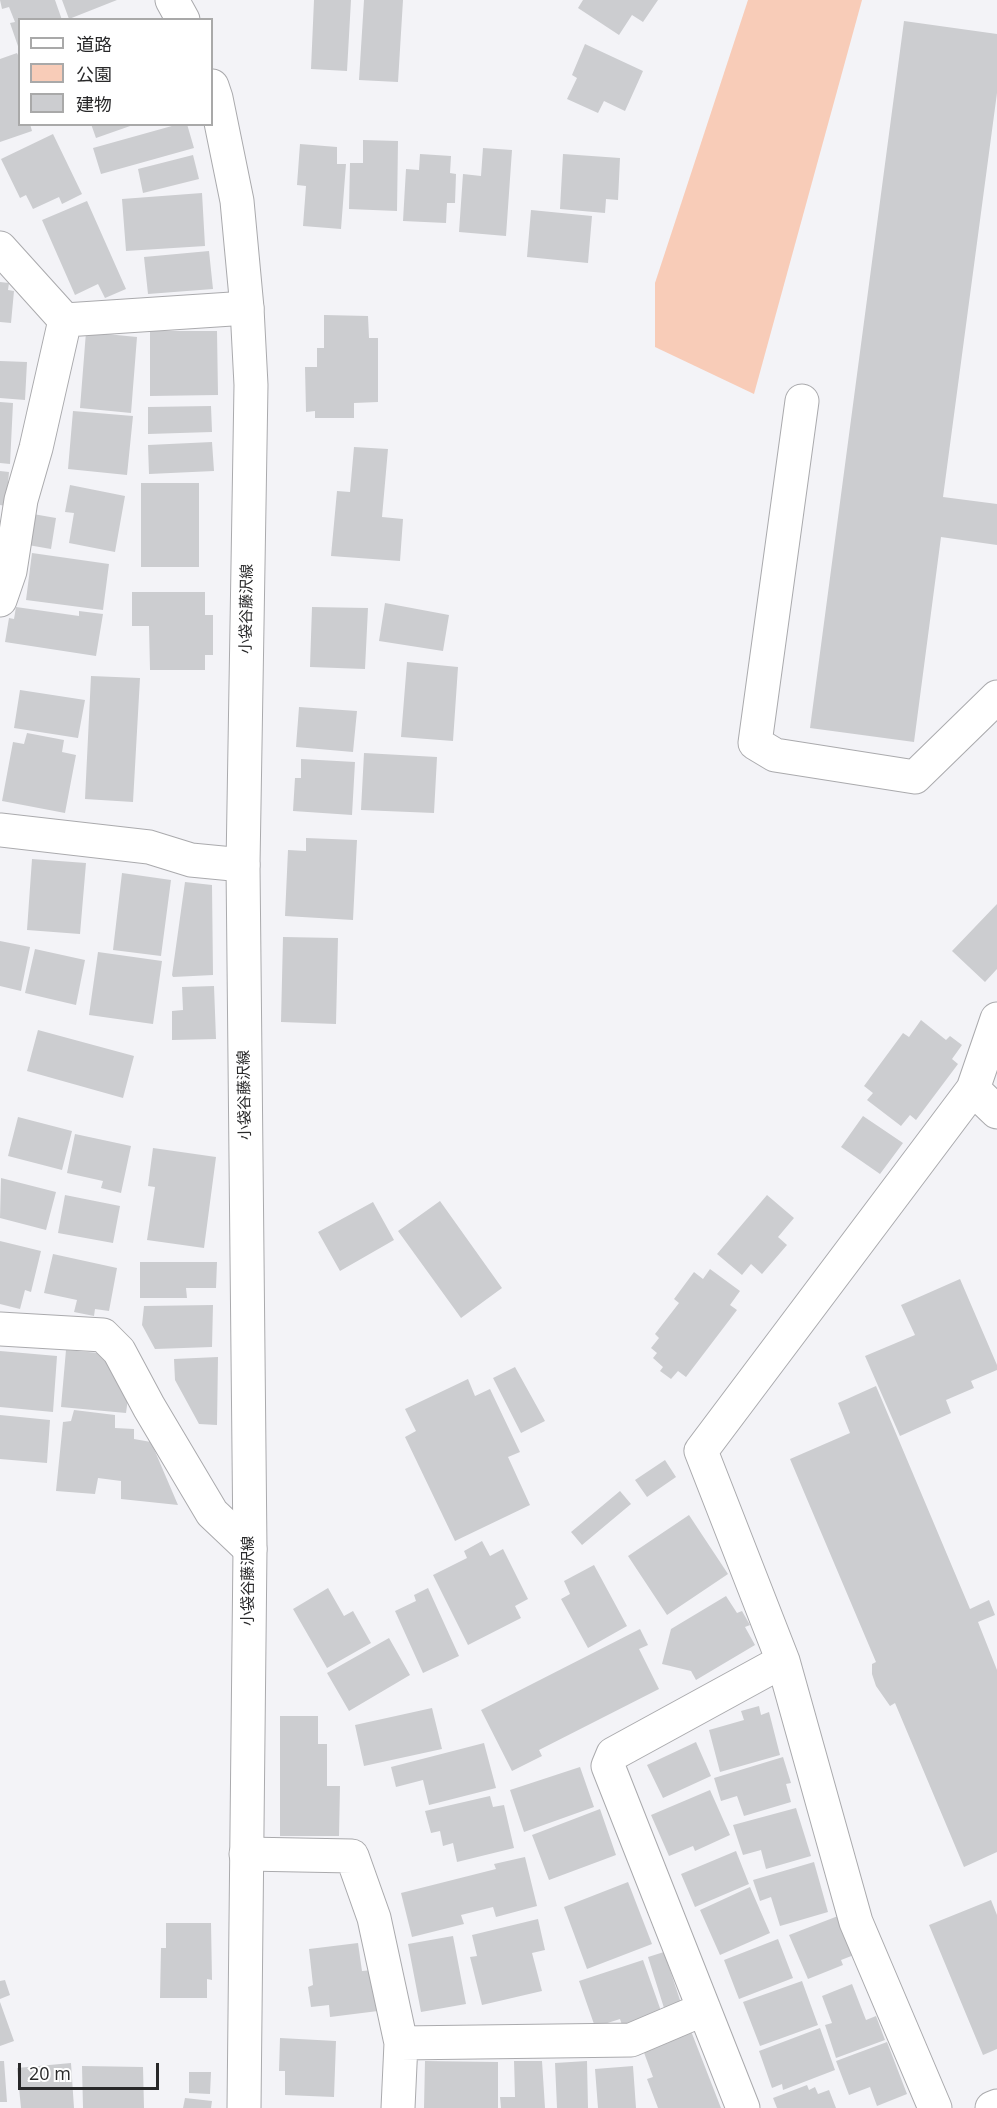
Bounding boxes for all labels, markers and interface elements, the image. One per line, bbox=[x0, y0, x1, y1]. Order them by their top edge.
legend bbox=[18, 18, 213, 126]
text: 道路 bbox=[76, 32, 112, 56]
text: 公園 bbox=[76, 62, 112, 86]
text: 建物 bbox=[76, 92, 112, 116]
street label: 小袋谷藤沢線 bbox=[237, 564, 257, 654]
street label: 小袋谷藤沢線 bbox=[235, 1050, 255, 1140]
street label: 小袋谷藤沢線 bbox=[240, 1536, 258, 1626]
scale bar bbox=[21, 2051, 162, 2089]
text: 20 m bbox=[29, 2061, 71, 2085]

